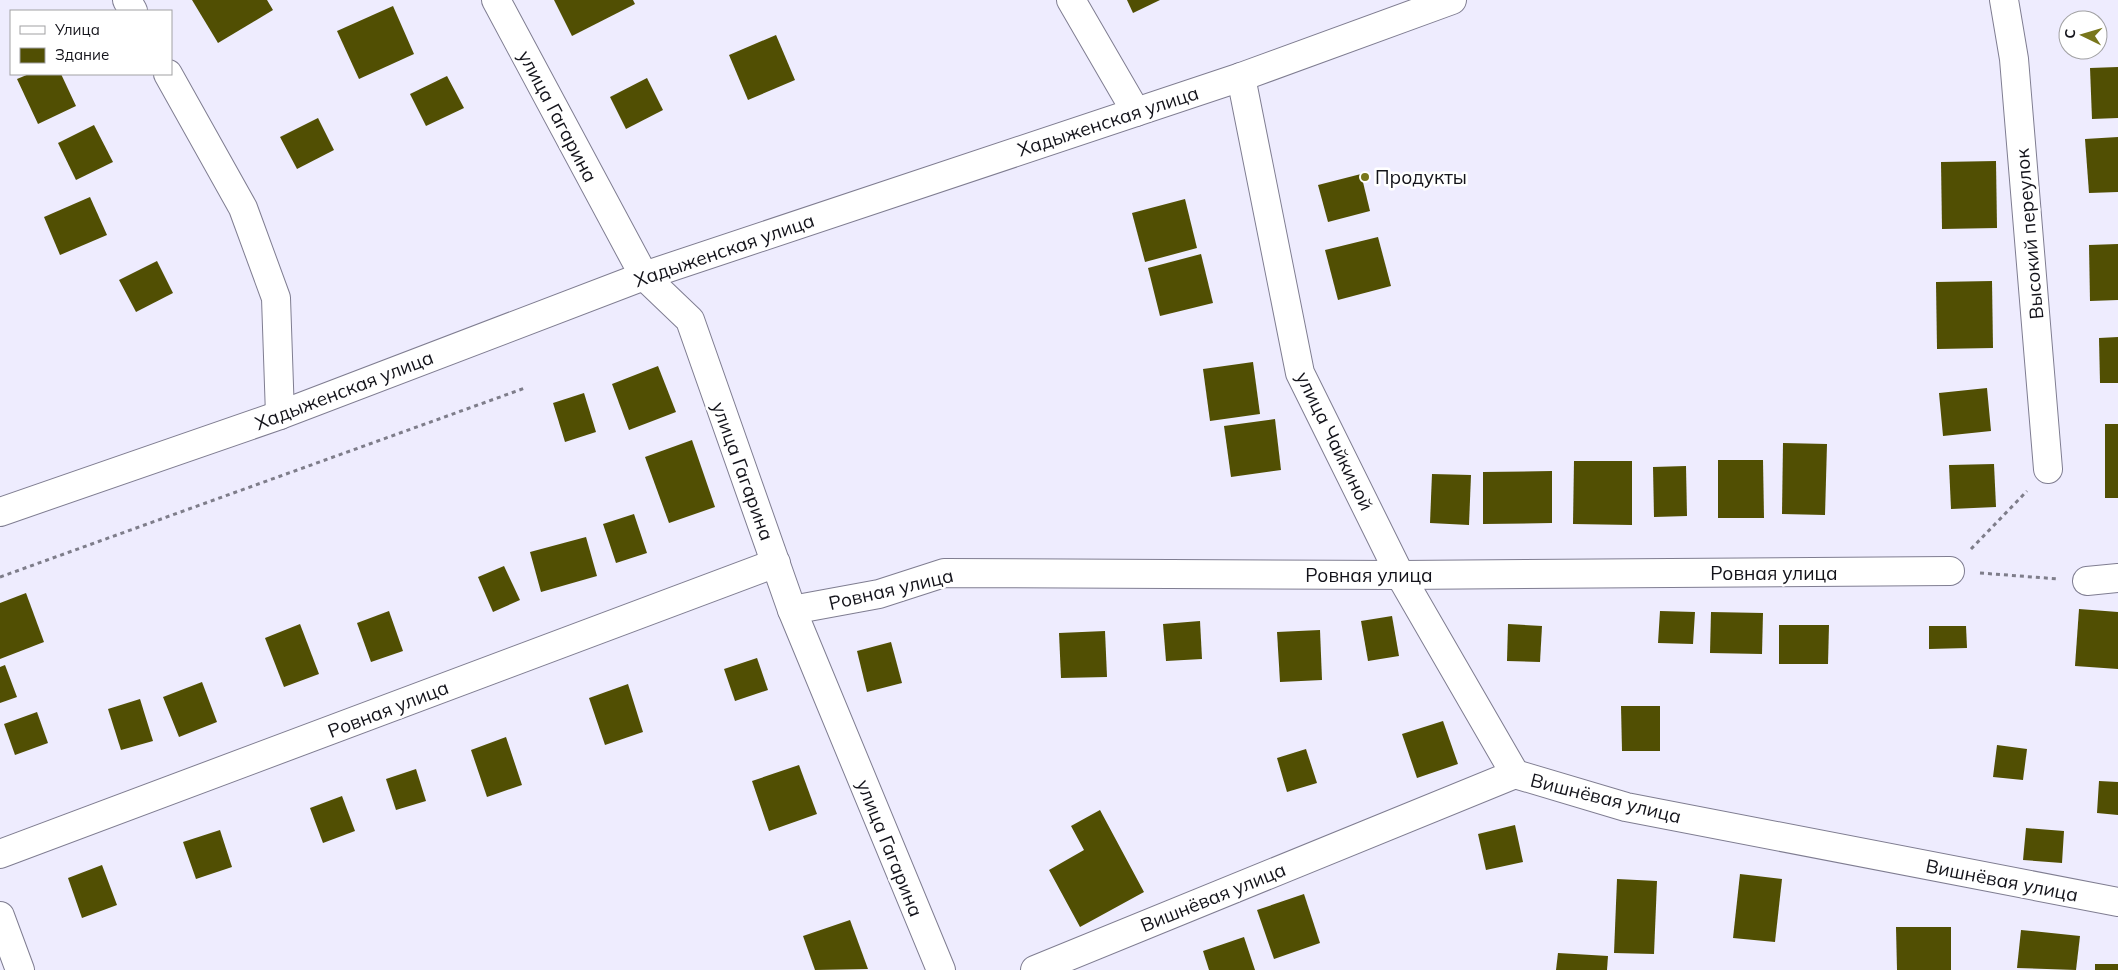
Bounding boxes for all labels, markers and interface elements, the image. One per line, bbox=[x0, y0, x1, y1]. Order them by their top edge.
legend bbox=[10, 10, 172, 75]
north arrow bbox=[2058, 10, 2108, 60]
text: Улица bbox=[54, 20, 100, 39]
text: С bbox=[2061, 28, 2079, 39]
text: Здание bbox=[55, 45, 109, 64]
street label: улица Гагарина bbox=[513, 46, 603, 186]
street label: Хадыженская улица bbox=[1014, 80, 1202, 162]
street label: Высокий переулок bbox=[2010, 147, 2048, 320]
place label: Продукты bbox=[1375, 165, 1467, 189]
marker: Продукты bbox=[1359, 171, 1371, 183]
street label: Хадыженская улица bbox=[631, 208, 817, 292]
street label: Хадыженская улица bbox=[251, 345, 437, 435]
street label: улица Чайкиной bbox=[1291, 368, 1379, 514]
street label: улица Гагарина bbox=[707, 398, 779, 544]
street label: Ровная улица bbox=[1710, 561, 1838, 585]
street label: Ровная улица bbox=[826, 563, 956, 615]
street label: Ровная улица bbox=[1305, 563, 1433, 587]
street label: Ровная улица bbox=[324, 675, 452, 743]
street label: Вишнёвая улица bbox=[1528, 768, 1684, 828]
street label: улица Гагарина bbox=[852, 776, 928, 920]
street label: Вишнёвая улица bbox=[1924, 853, 2080, 907]
street label: Вишнёвая улица bbox=[1137, 857, 1289, 937]

